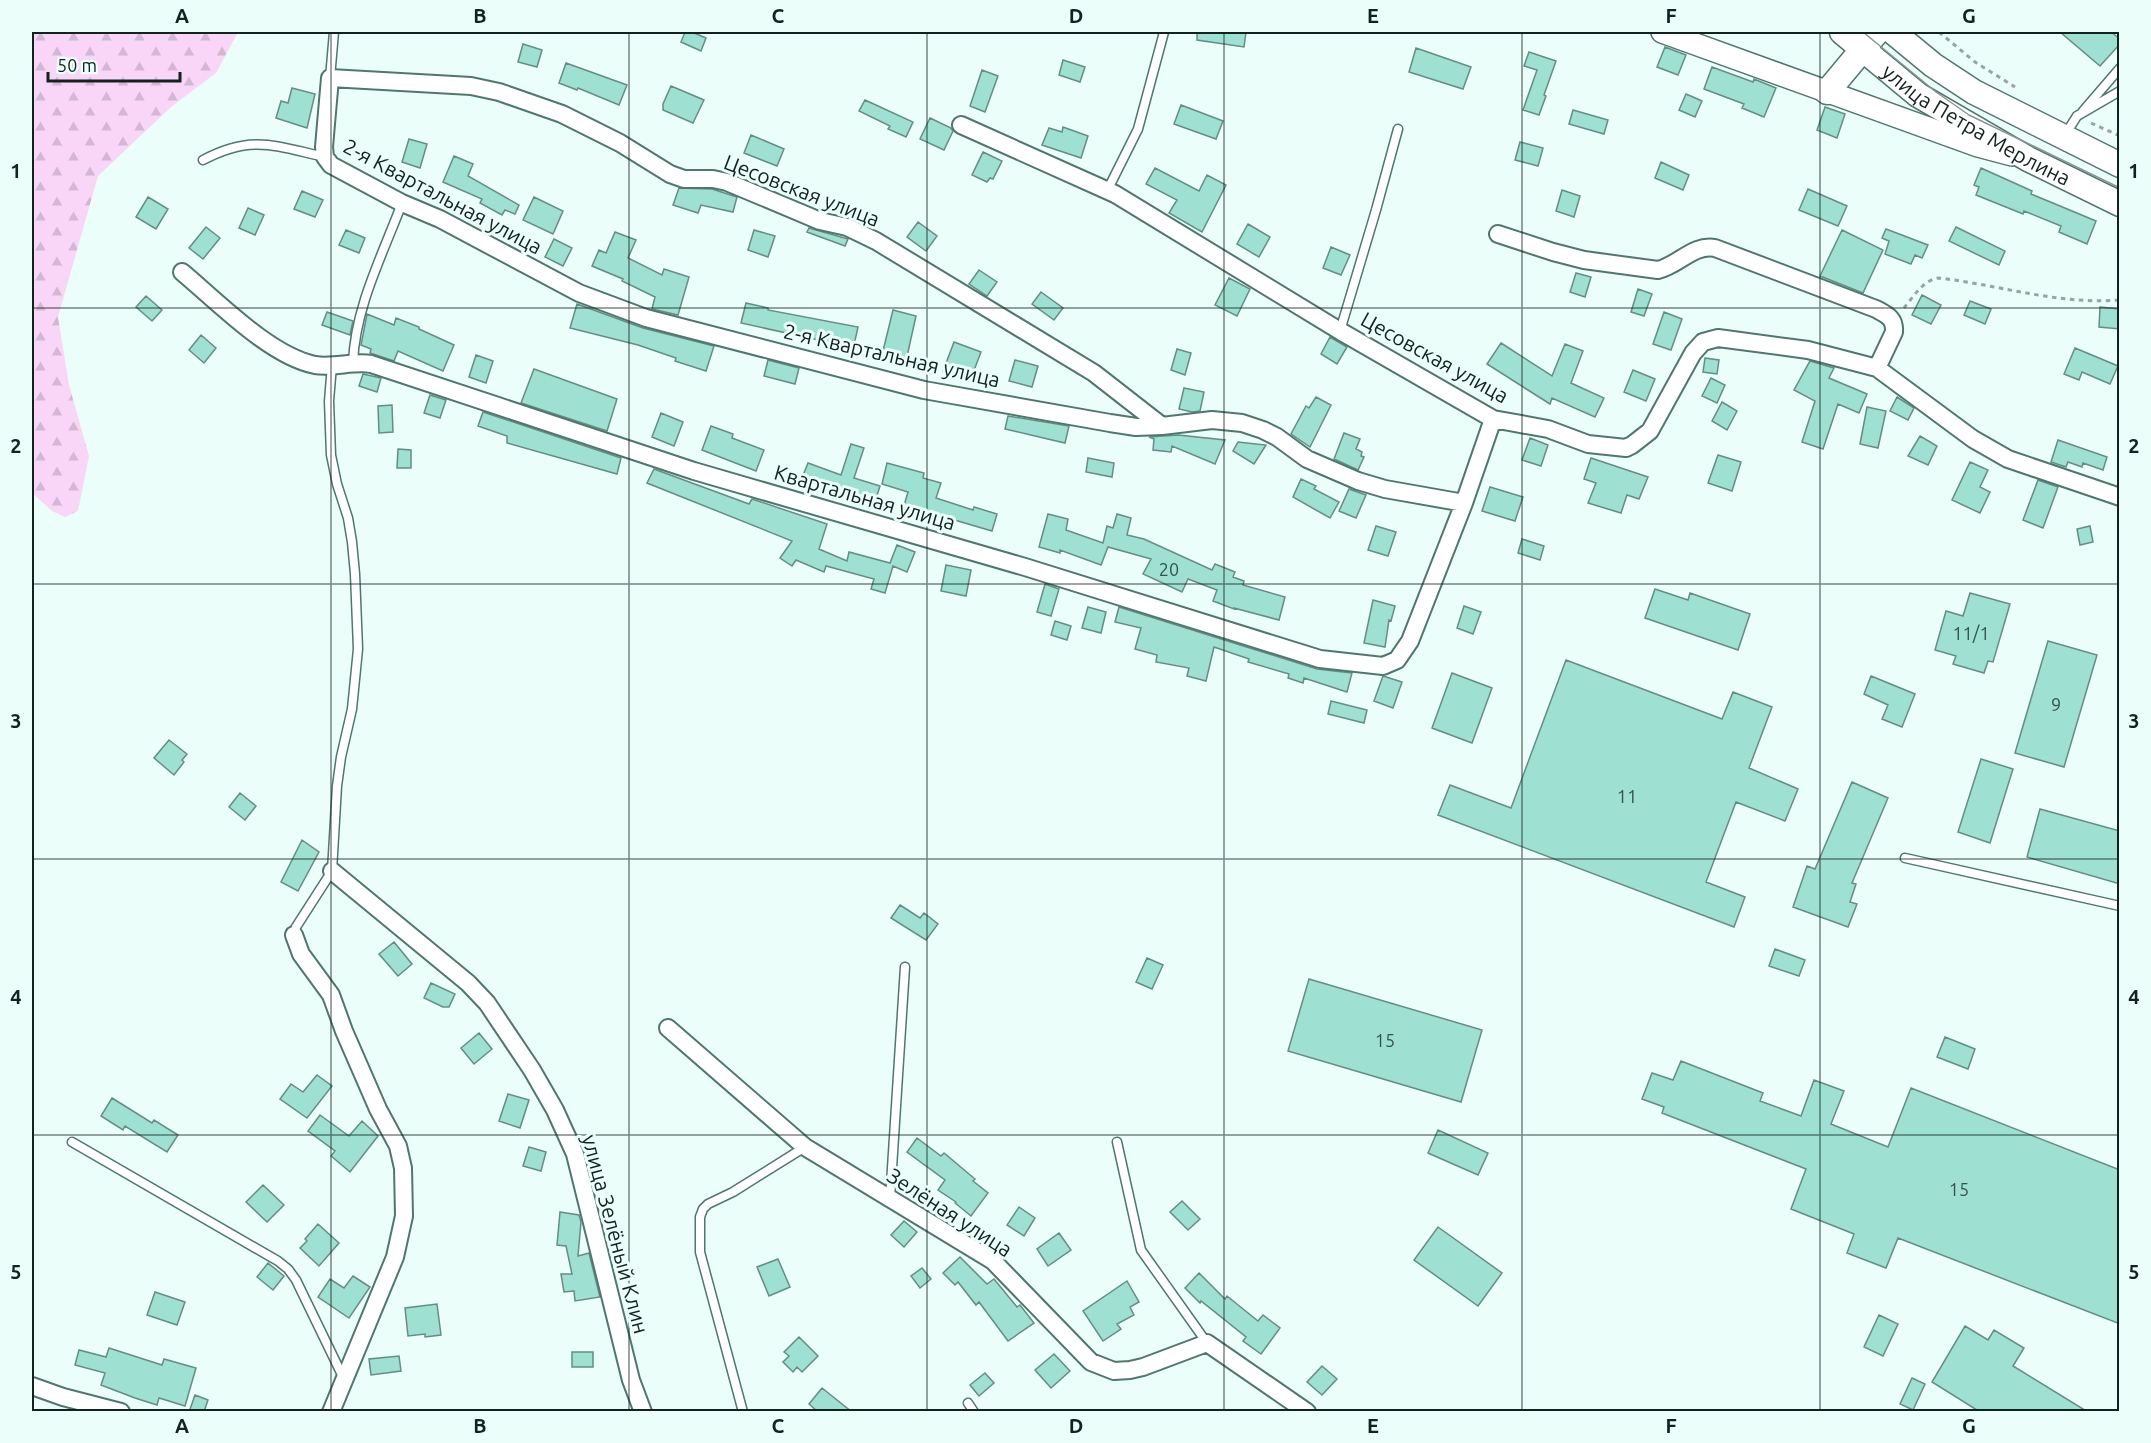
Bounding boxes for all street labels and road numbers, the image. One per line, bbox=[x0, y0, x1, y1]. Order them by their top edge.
street label: улица Петра Мерлина bbox=[1878, 59, 2074, 190]
street label: 2-я Квартальная улица bbox=[340, 133, 546, 259]
street label: Цесовская улица bbox=[721, 149, 883, 231]
street label: Цесовская улица bbox=[1357, 307, 1513, 407]
street label: 2-я Квартальная улица bbox=[781, 318, 1003, 392]
street label: Квартальная улица bbox=[772, 460, 958, 534]
street label: улица Зелёный Клин bbox=[578, 1132, 654, 1336]
street label: Зелёная улица bbox=[883, 1163, 1017, 1261]

